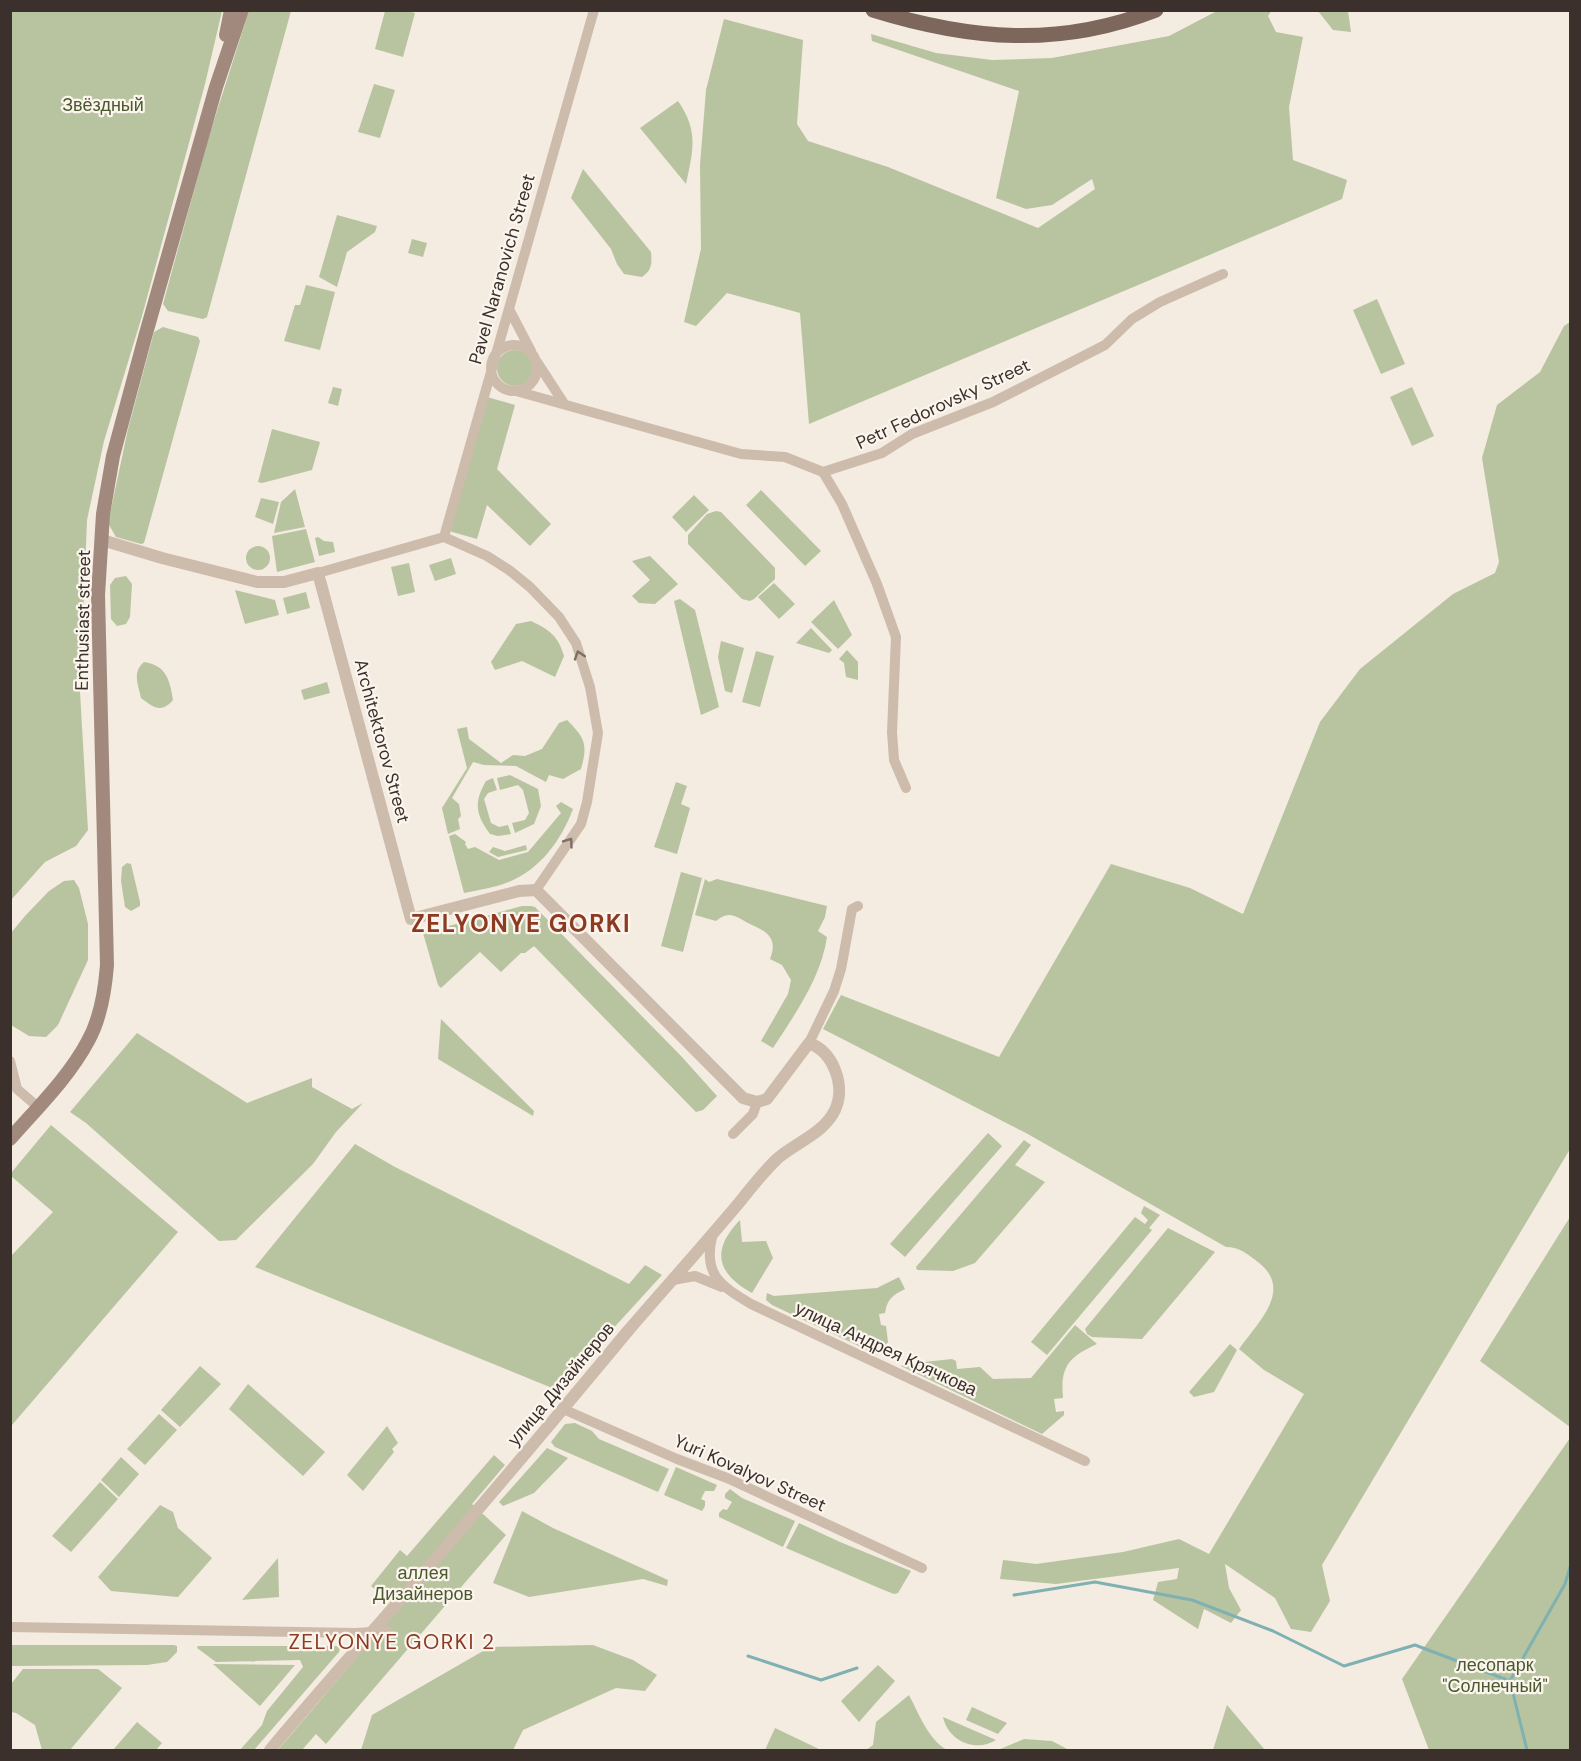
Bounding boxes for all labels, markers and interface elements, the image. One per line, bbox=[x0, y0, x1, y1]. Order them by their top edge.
park label: Звёздный bbox=[62, 93, 144, 117]
street label: Pavel Naranovich Street bbox=[463, 171, 541, 367]
street label: Petr Fedorovsky Street bbox=[852, 353, 1034, 455]
street label: Enthusiast street bbox=[70, 549, 96, 691]
one-way arrow bbox=[574, 650, 586, 661]
street label: Architektorov Street bbox=[349, 656, 415, 826]
one-way arrow bbox=[562, 838, 573, 849]
district label: ZELYONYE GORKI bbox=[411, 908, 631, 939]
street label: улица Андрея Крячкова bbox=[791, 1296, 982, 1402]
street label: улица Дизайнеров bbox=[502, 1317, 620, 1451]
street label: Yuri Kovalyov Street bbox=[670, 1429, 830, 1517]
park label: аллея Дизайнеров bbox=[373, 1561, 473, 1606]
district label: ZELYONYE GORKI 2 bbox=[288, 1628, 496, 1656]
park label: лесопарк "Солнечный" bbox=[1442, 1653, 1548, 1698]

